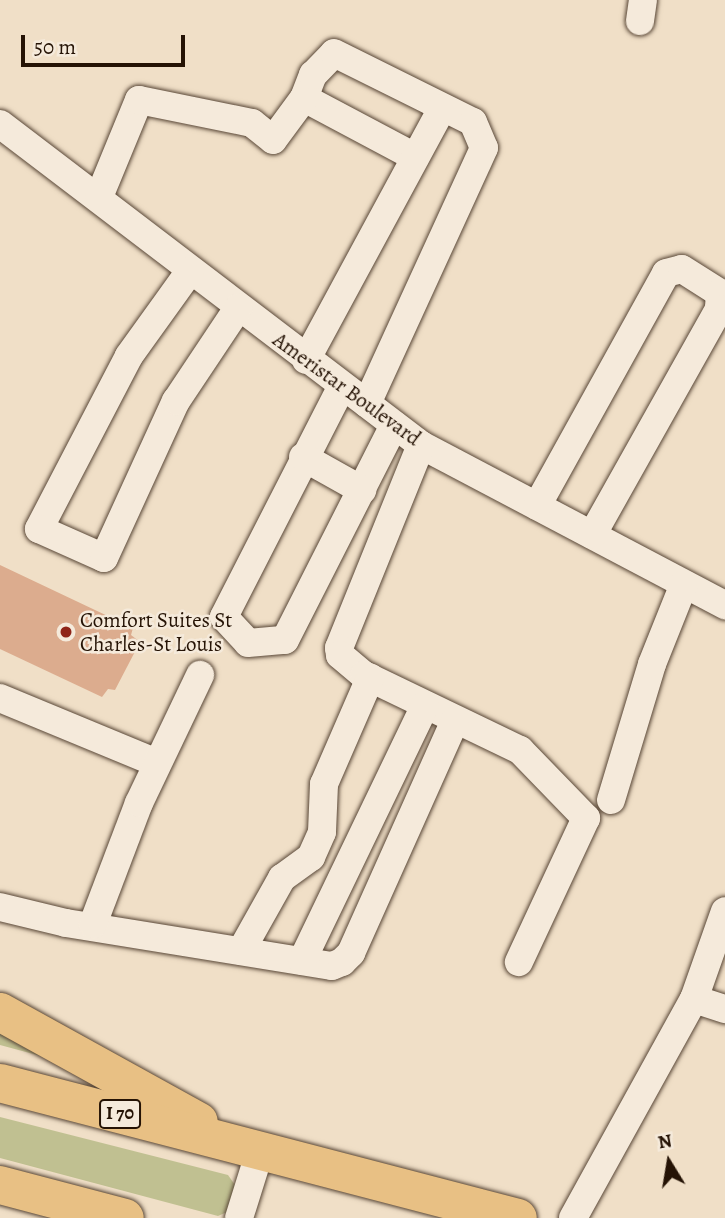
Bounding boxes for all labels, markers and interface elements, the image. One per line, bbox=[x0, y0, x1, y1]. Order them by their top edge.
scale bar bbox=[24, 21, 189, 65]
text: 50 m bbox=[34, 33, 76, 61]
street label: Ameristar Boulevard bbox=[268, 327, 426, 451]
place label: Comfort Suites St Charles-St Louis bbox=[80, 607, 232, 657]
marker: Comfort Suites St Charles-St Louis bbox=[58, 624, 74, 640]
road number: I 70 bbox=[99, 1098, 141, 1130]
north arrow bbox=[634, 1127, 704, 1197]
text: N bbox=[656, 1127, 674, 1155]

